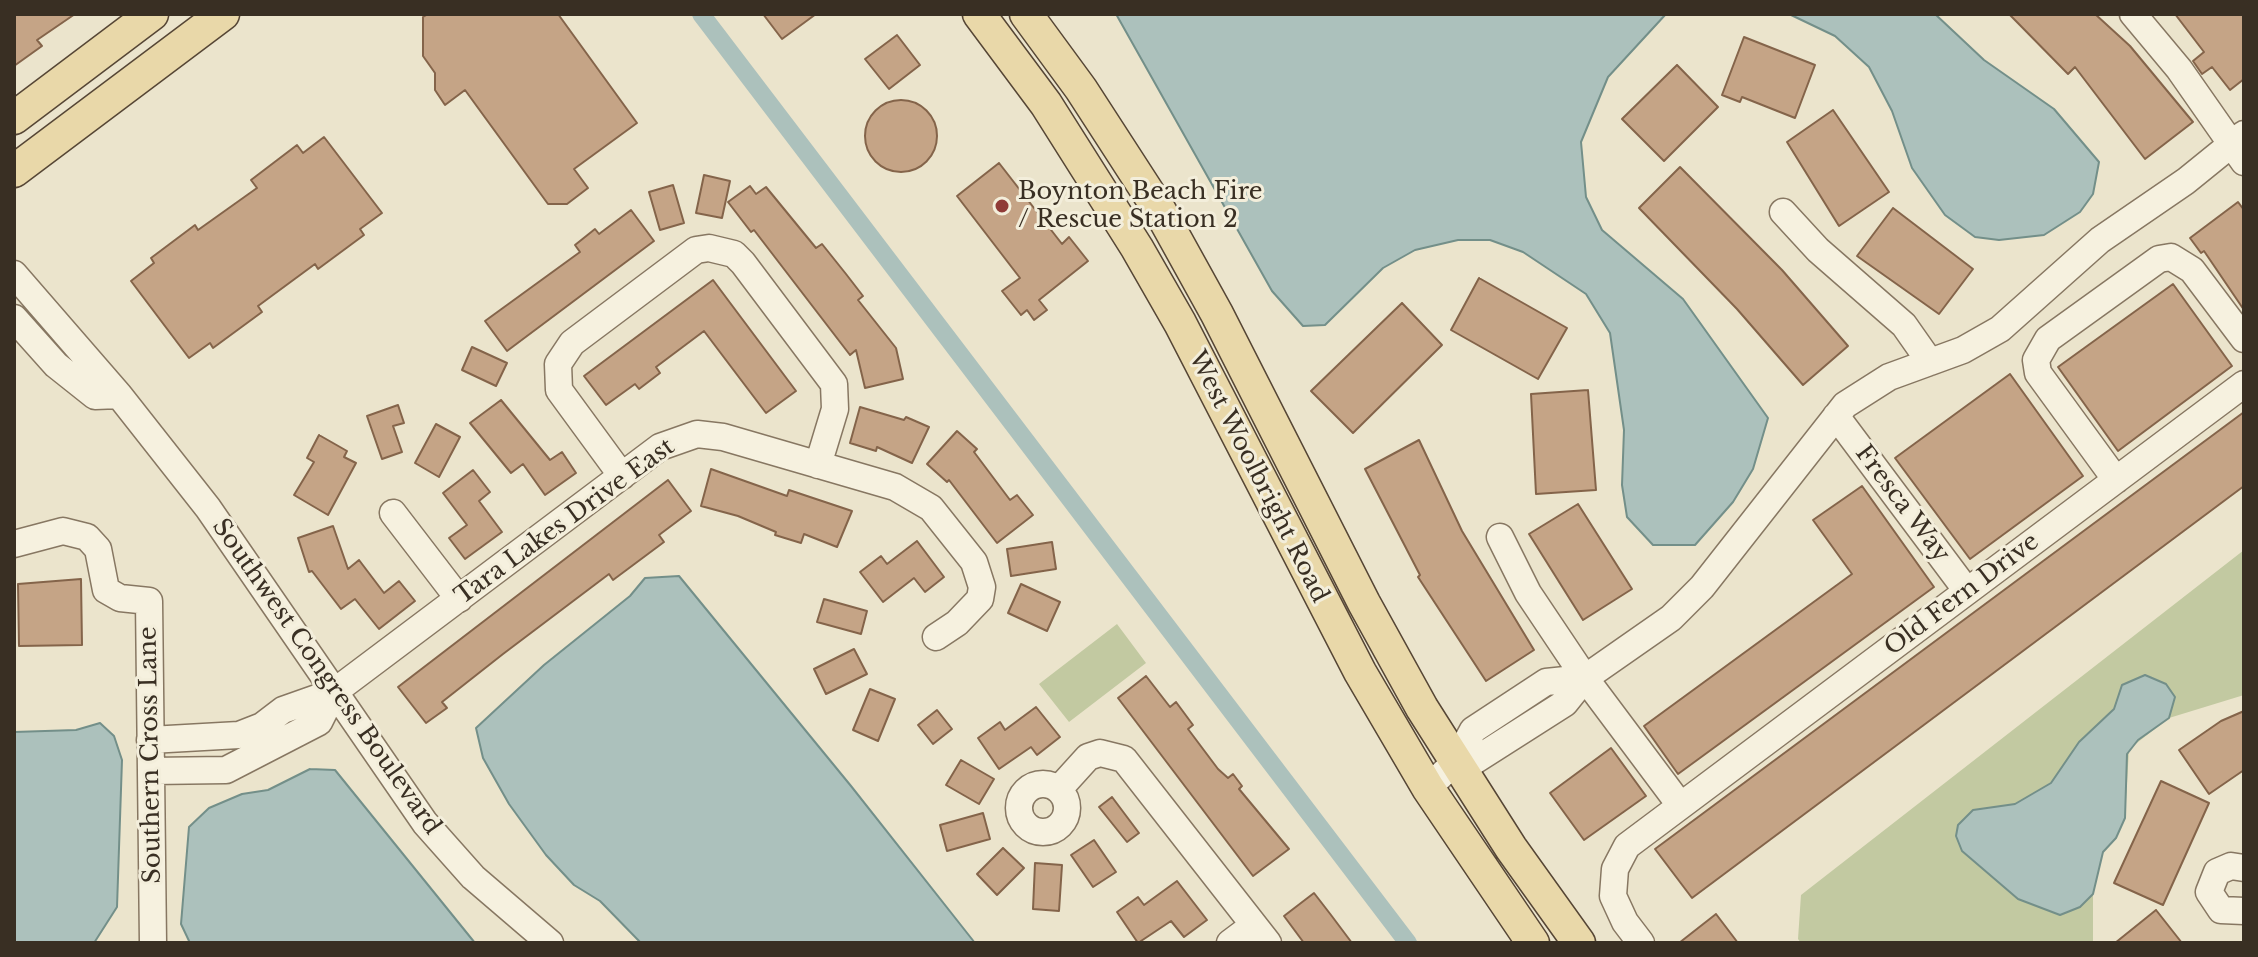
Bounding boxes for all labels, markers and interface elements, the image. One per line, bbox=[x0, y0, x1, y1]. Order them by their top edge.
place label: Boynton Beach Fire / Rescue Station 2 bbox=[1018, 178, 1263, 234]
marker: Boynton Beach Fire / Rescue Station 2 bbox=[993, 197, 1011, 215]
street label: West Woolbright Road bbox=[1182, 346, 1334, 608]
street label: Tara Lakes Drive East bbox=[450, 433, 680, 611]
street label: Fresca Way bbox=[1849, 440, 1955, 568]
street label: Southwest Congress Boulevard bbox=[206, 514, 446, 840]
street label: Old Fern Drive bbox=[1879, 528, 2045, 662]
street label: Southern Cross Lane bbox=[134, 626, 168, 884]

